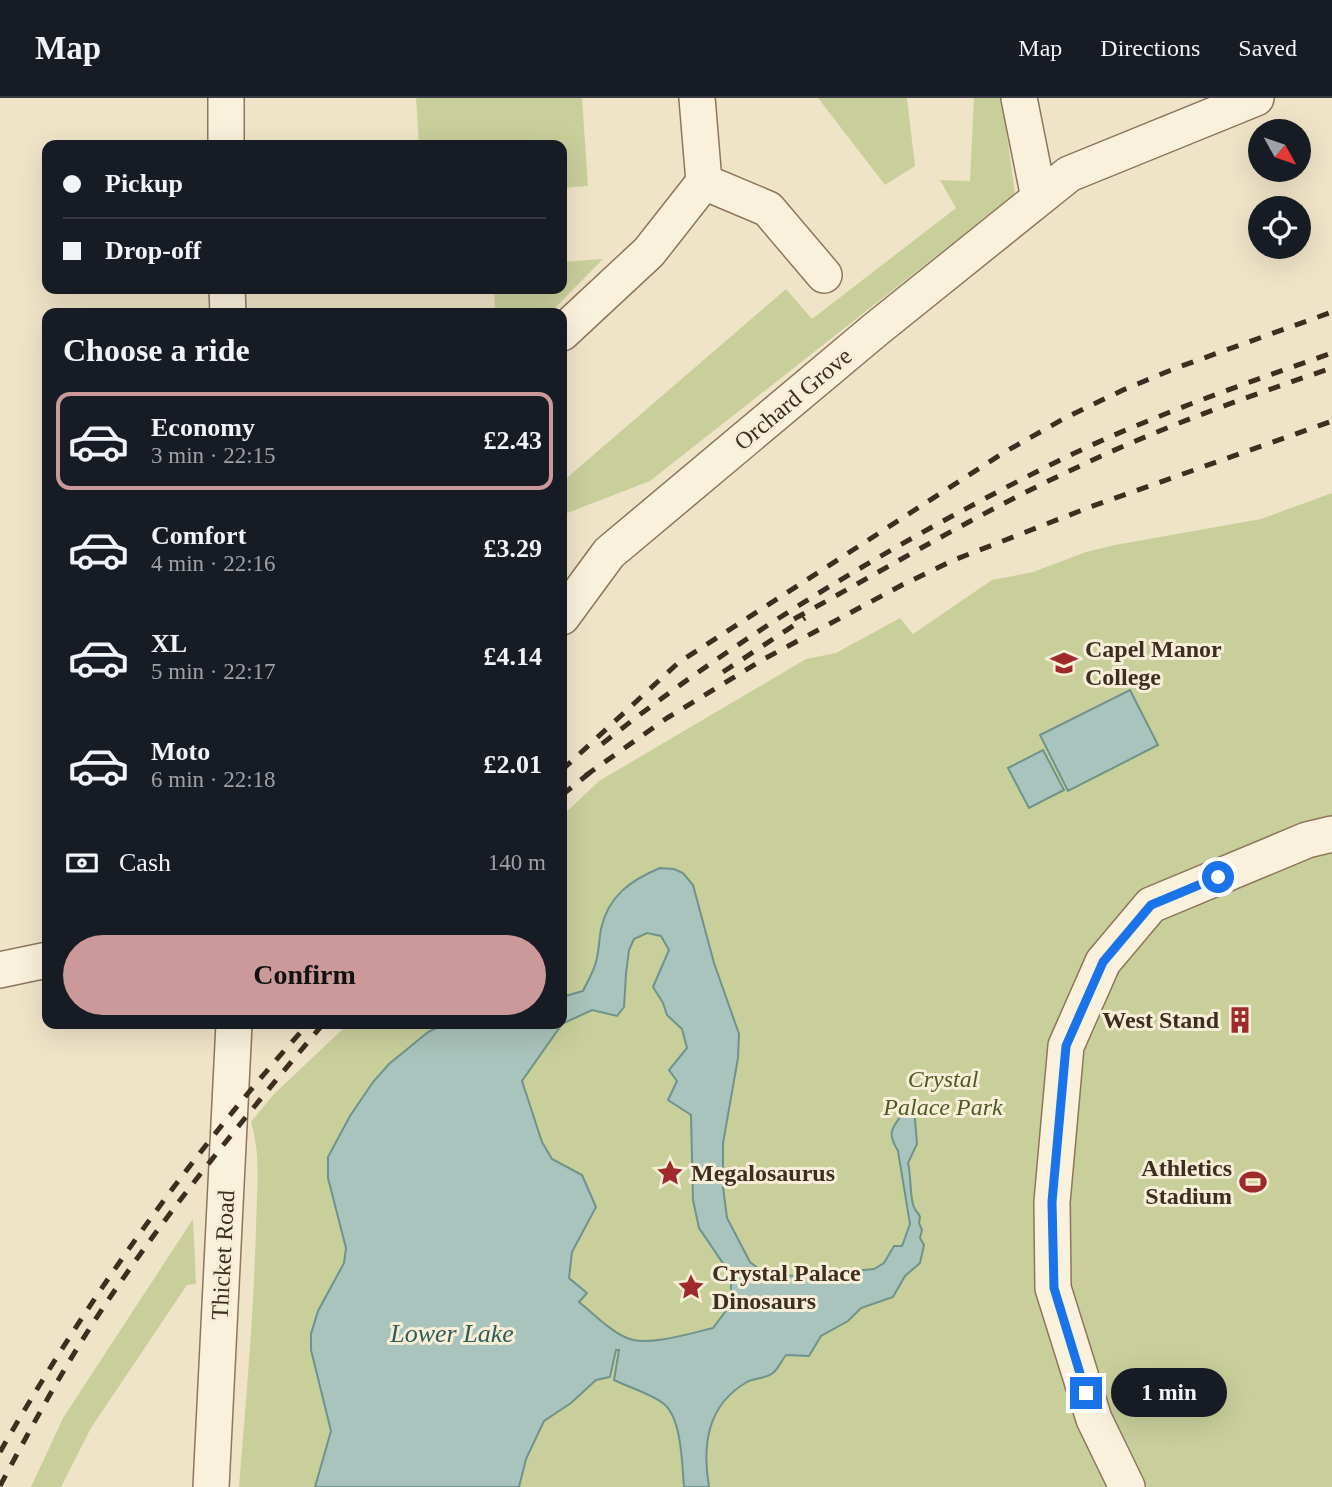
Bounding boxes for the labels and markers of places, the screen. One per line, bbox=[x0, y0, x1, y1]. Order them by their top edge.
place label: Capel Manor College bbox=[1085, 636, 1222, 690]
school or university icon: Capel Manor College bbox=[1049, 648, 1079, 678]
building icon: West Stand bbox=[1225, 1005, 1255, 1035]
place label: West Stand bbox=[1102, 1007, 1220, 1033]
place label: Athletics Stadium bbox=[1141, 1155, 1232, 1209]
place icon: Megalosaurus bbox=[655, 1158, 685, 1188]
place label: Megalosaurus bbox=[691, 1160, 835, 1186]
sports icon: Athletics Stadium bbox=[1238, 1167, 1268, 1197]
place label: Crystal Palace Dinosaurs bbox=[712, 1260, 861, 1314]
place icon: Crystal Palace Dinosaurs bbox=[676, 1272, 706, 1302]

